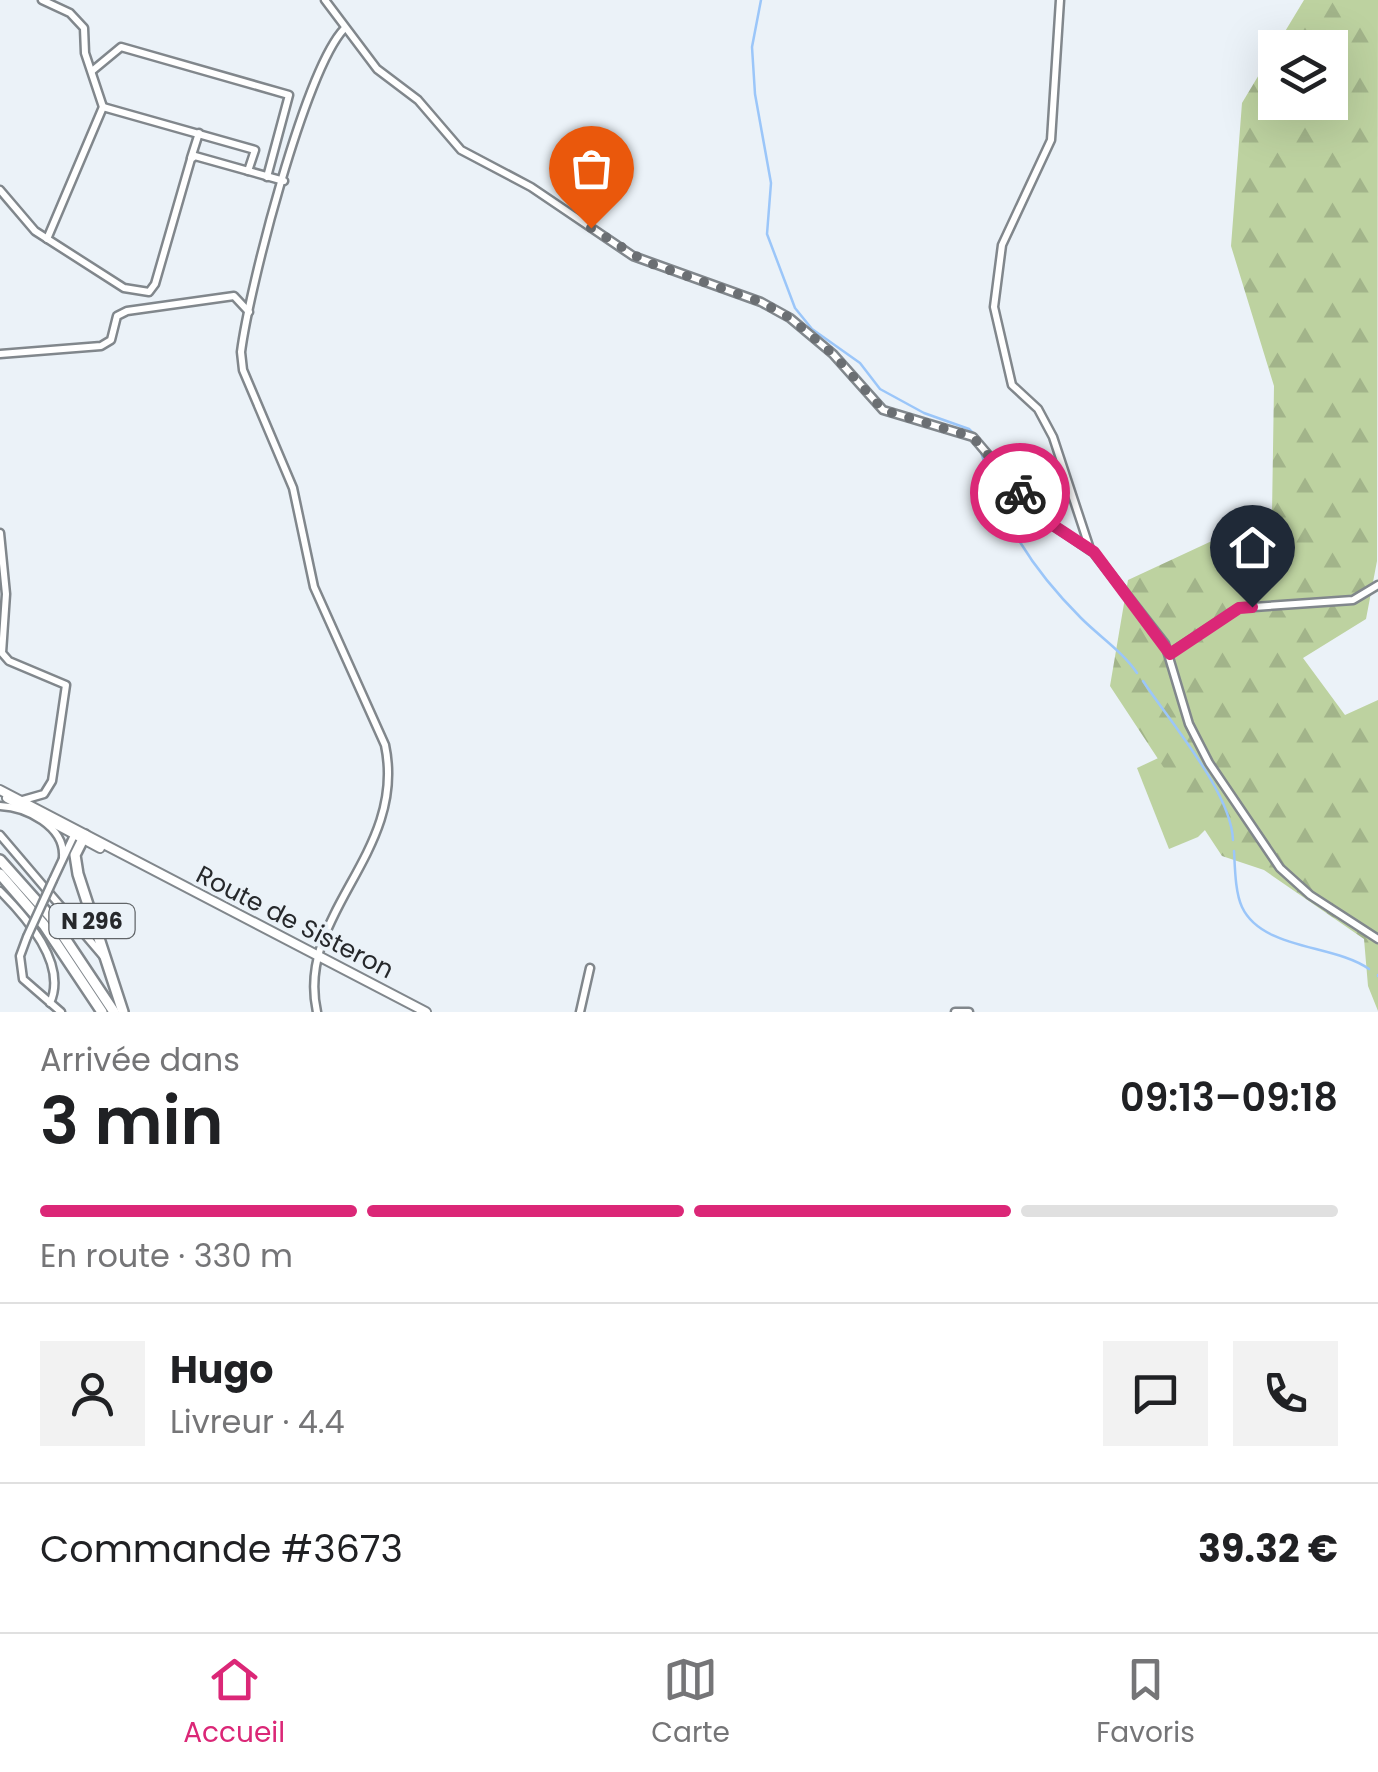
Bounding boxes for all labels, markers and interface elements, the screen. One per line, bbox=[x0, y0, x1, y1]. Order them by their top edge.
map controls bbox=[1258, 30, 1348, 120]
button: layers bbox=[1258, 30, 1348, 120]
pin bbox=[549, 126, 634, 229]
icon: bag bbox=[564, 141, 619, 196]
courier bbox=[970, 443, 1070, 543]
icon: bike bbox=[993, 466, 1048, 521]
pin bbox=[1210, 505, 1295, 608]
icon: home bbox=[1225, 520, 1280, 575]
street label: Route de Sisteron bbox=[190, 857, 400, 987]
road number: N 296 bbox=[49, 904, 134, 938]
text: Arrivée dans bbox=[40, 1037, 240, 1082]
text: 09:13–09:18 bbox=[1120, 1071, 1338, 1124]
text: 3 min bbox=[40, 1076, 224, 1167]
text: En route · 330 m bbox=[40, 1233, 293, 1278]
button: person bbox=[40, 1341, 145, 1446]
button: chat bbox=[1103, 1341, 1208, 1446]
button: phone bbox=[1233, 1341, 1338, 1446]
text: Hugo bbox=[170, 1343, 273, 1396]
text: Livreur · 4.4 bbox=[170, 1399, 345, 1444]
text: Commande #3673 bbox=[40, 1522, 403, 1575]
text: 39.32 € bbox=[1198, 1522, 1338, 1575]
tab: Accueil bbox=[183, 1652, 285, 1754]
tab: Carte bbox=[651, 1652, 730, 1754]
tab: Favoris bbox=[1096, 1652, 1195, 1754]

